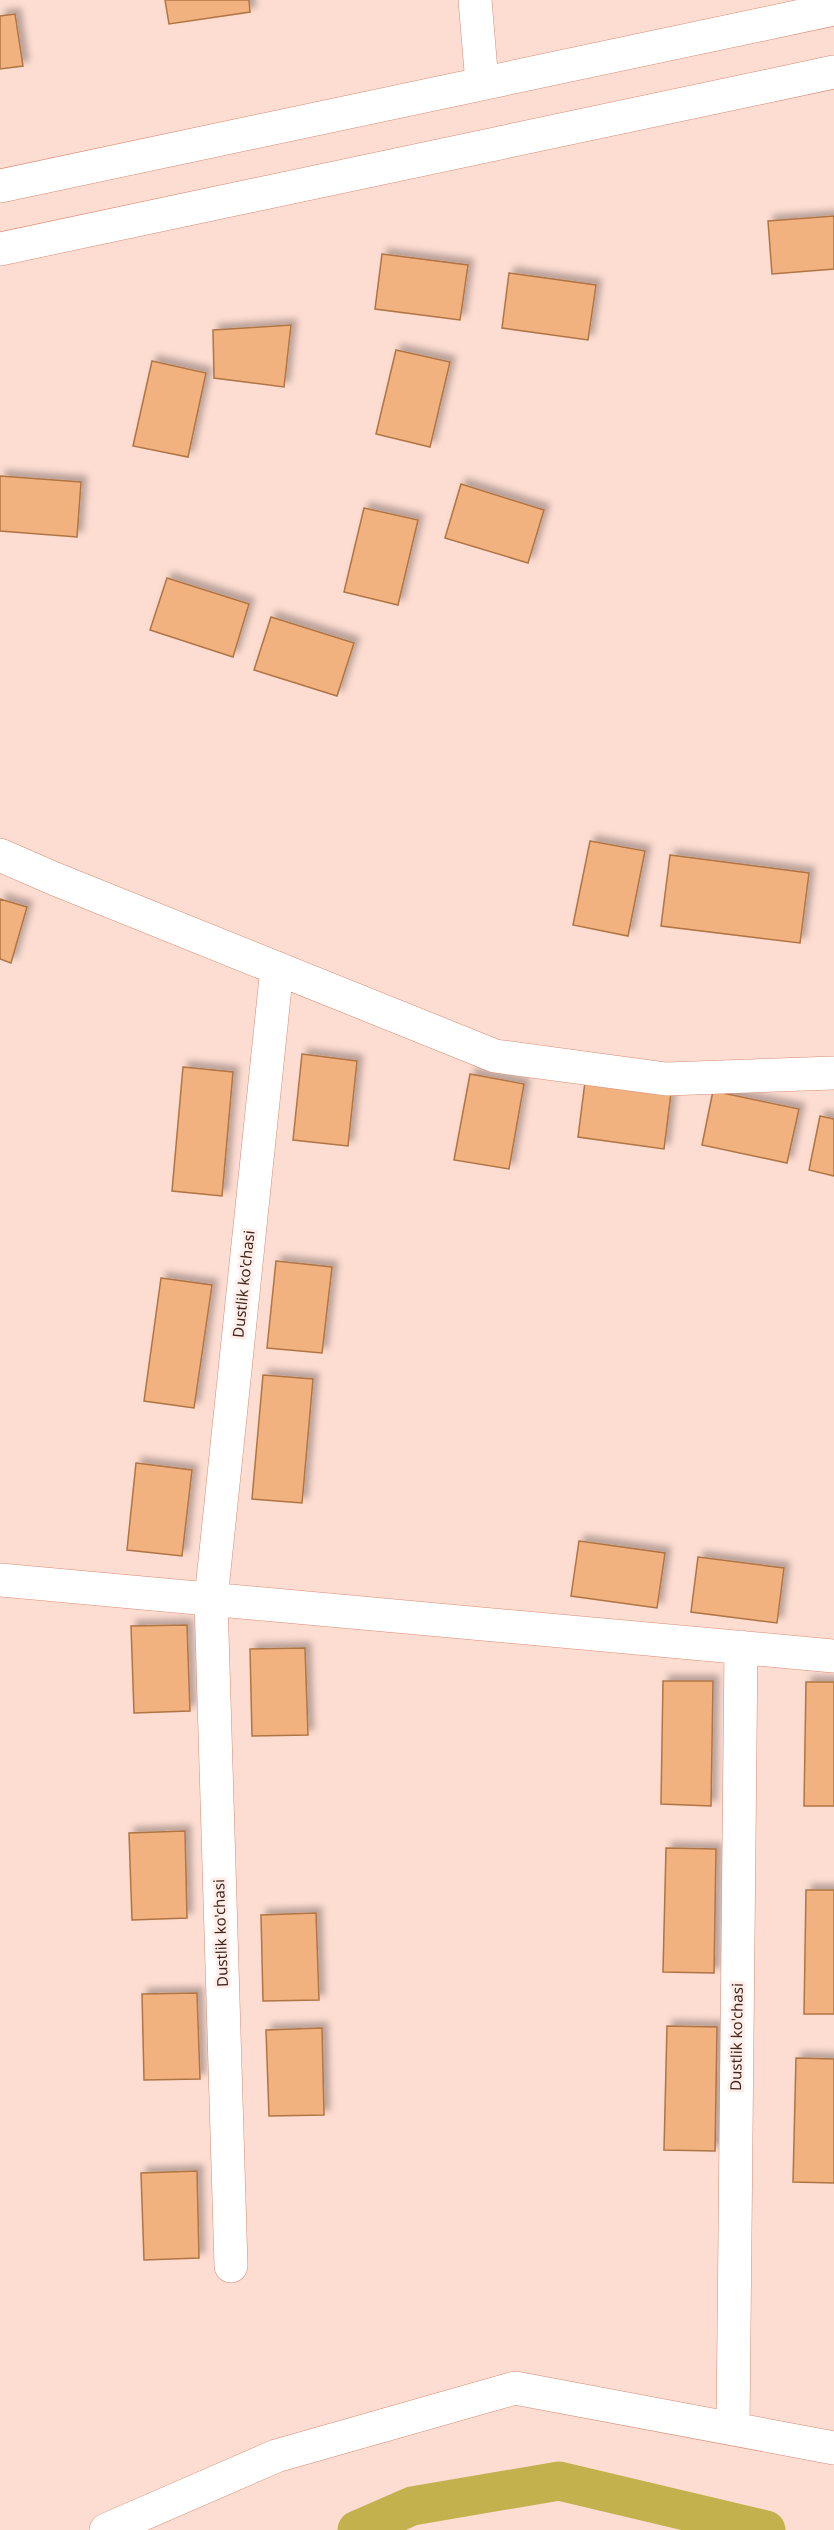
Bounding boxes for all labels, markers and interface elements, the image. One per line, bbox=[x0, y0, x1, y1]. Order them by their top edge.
street label: Dustlik ko'chasi bbox=[227, 1229, 259, 1339]
street label: Dustlik ko'chasi bbox=[208, 1879, 232, 1987]
street label: Dustlik ko'chasi bbox=[725, 1983, 747, 2091]

